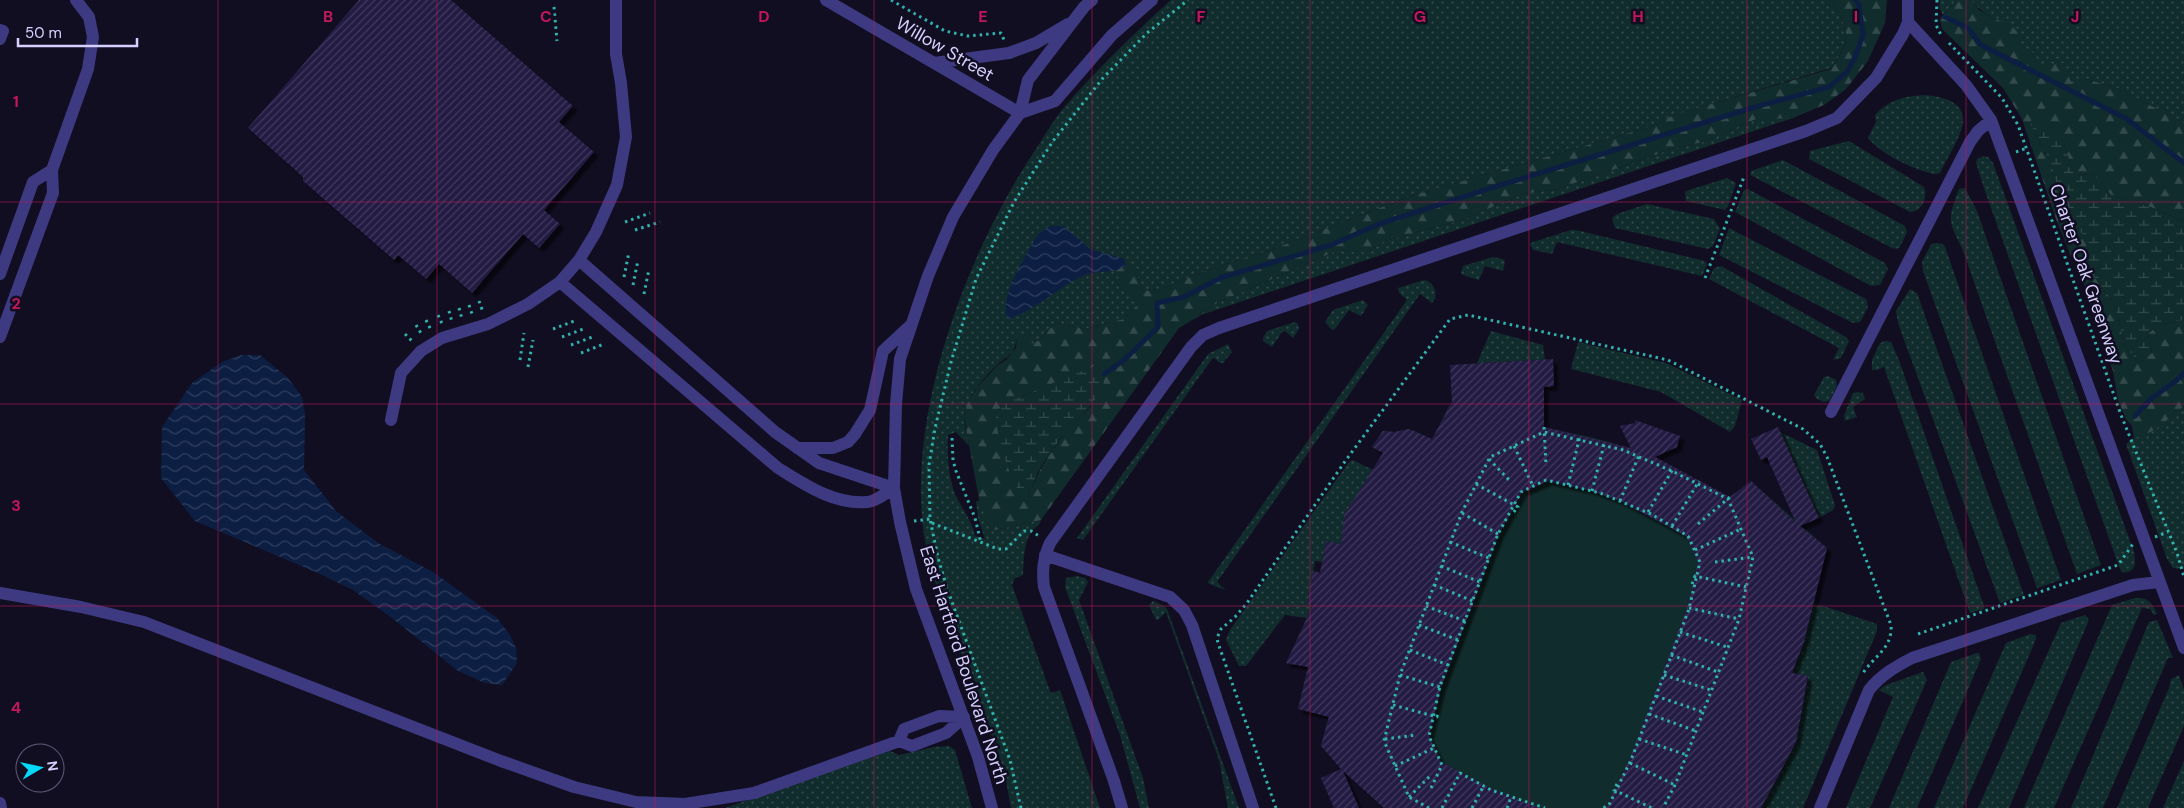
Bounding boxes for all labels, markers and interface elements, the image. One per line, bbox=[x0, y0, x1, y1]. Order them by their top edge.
text: B bbox=[323, 6, 333, 27]
text: C bbox=[540, 6, 552, 27]
text: D bbox=[758, 6, 770, 27]
text: E bbox=[978, 6, 988, 27]
text: F bbox=[1197, 6, 1206, 27]
text: G bbox=[1414, 6, 1426, 27]
text: H bbox=[1632, 6, 1644, 27]
text: I bbox=[1854, 6, 1858, 27]
text: J bbox=[2071, 6, 2079, 27]
street label: Willow Street bbox=[892, 11, 998, 87]
scale bar bbox=[18, 15, 136, 47]
text: 50 m bbox=[25, 23, 62, 43]
text: 1 bbox=[13, 91, 19, 112]
street label: Charter Oak Greenway bbox=[2044, 181, 2128, 367]
text: 2 bbox=[11, 293, 21, 314]
text: 3 bbox=[11, 495, 21, 516]
street label: East Hartford Boulevard North bbox=[914, 543, 1014, 787]
text: 4 bbox=[11, 697, 21, 718]
north arrow bbox=[15, 743, 65, 793]
text: N bbox=[43, 760, 63, 772]

